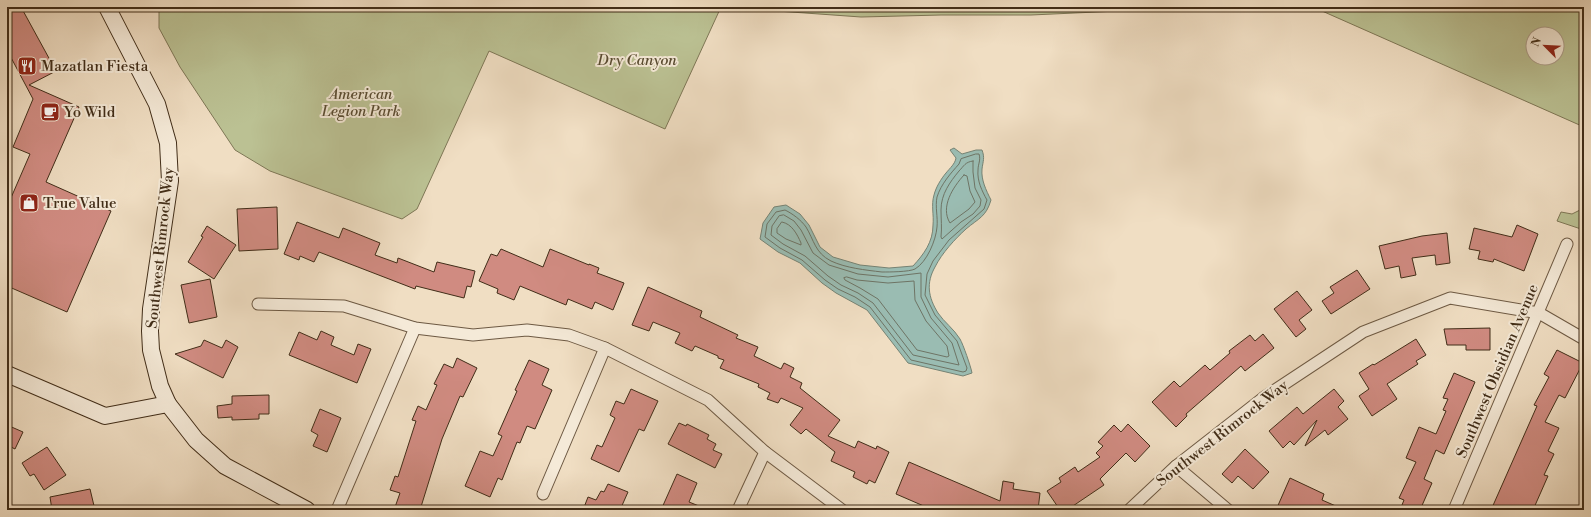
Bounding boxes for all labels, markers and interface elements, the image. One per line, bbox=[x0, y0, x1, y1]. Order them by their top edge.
north arrow bbox=[1525, 26, 1565, 66]
text: N bbox=[1529, 35, 1545, 49]
park label: Dry Canyon bbox=[596, 51, 677, 70]
restaurant icon: Mazatlan Fiesta bbox=[16, 55, 38, 77]
place label: Mazatlan Fiesta bbox=[41, 57, 149, 76]
park label: American Legion Park bbox=[321, 85, 400, 121]
cafe icon: Yo Wild bbox=[39, 101, 61, 123]
place label: Yo Wild bbox=[63, 103, 116, 122]
street label: Southwest Rimrock Way bbox=[143, 166, 178, 330]
shop icon: True Value bbox=[18, 192, 40, 214]
place label: True Value bbox=[43, 194, 117, 213]
street label: Southwest Obsidian Avenue bbox=[1452, 281, 1543, 461]
street label: Southwest Rimrock Way bbox=[1153, 376, 1293, 491]

